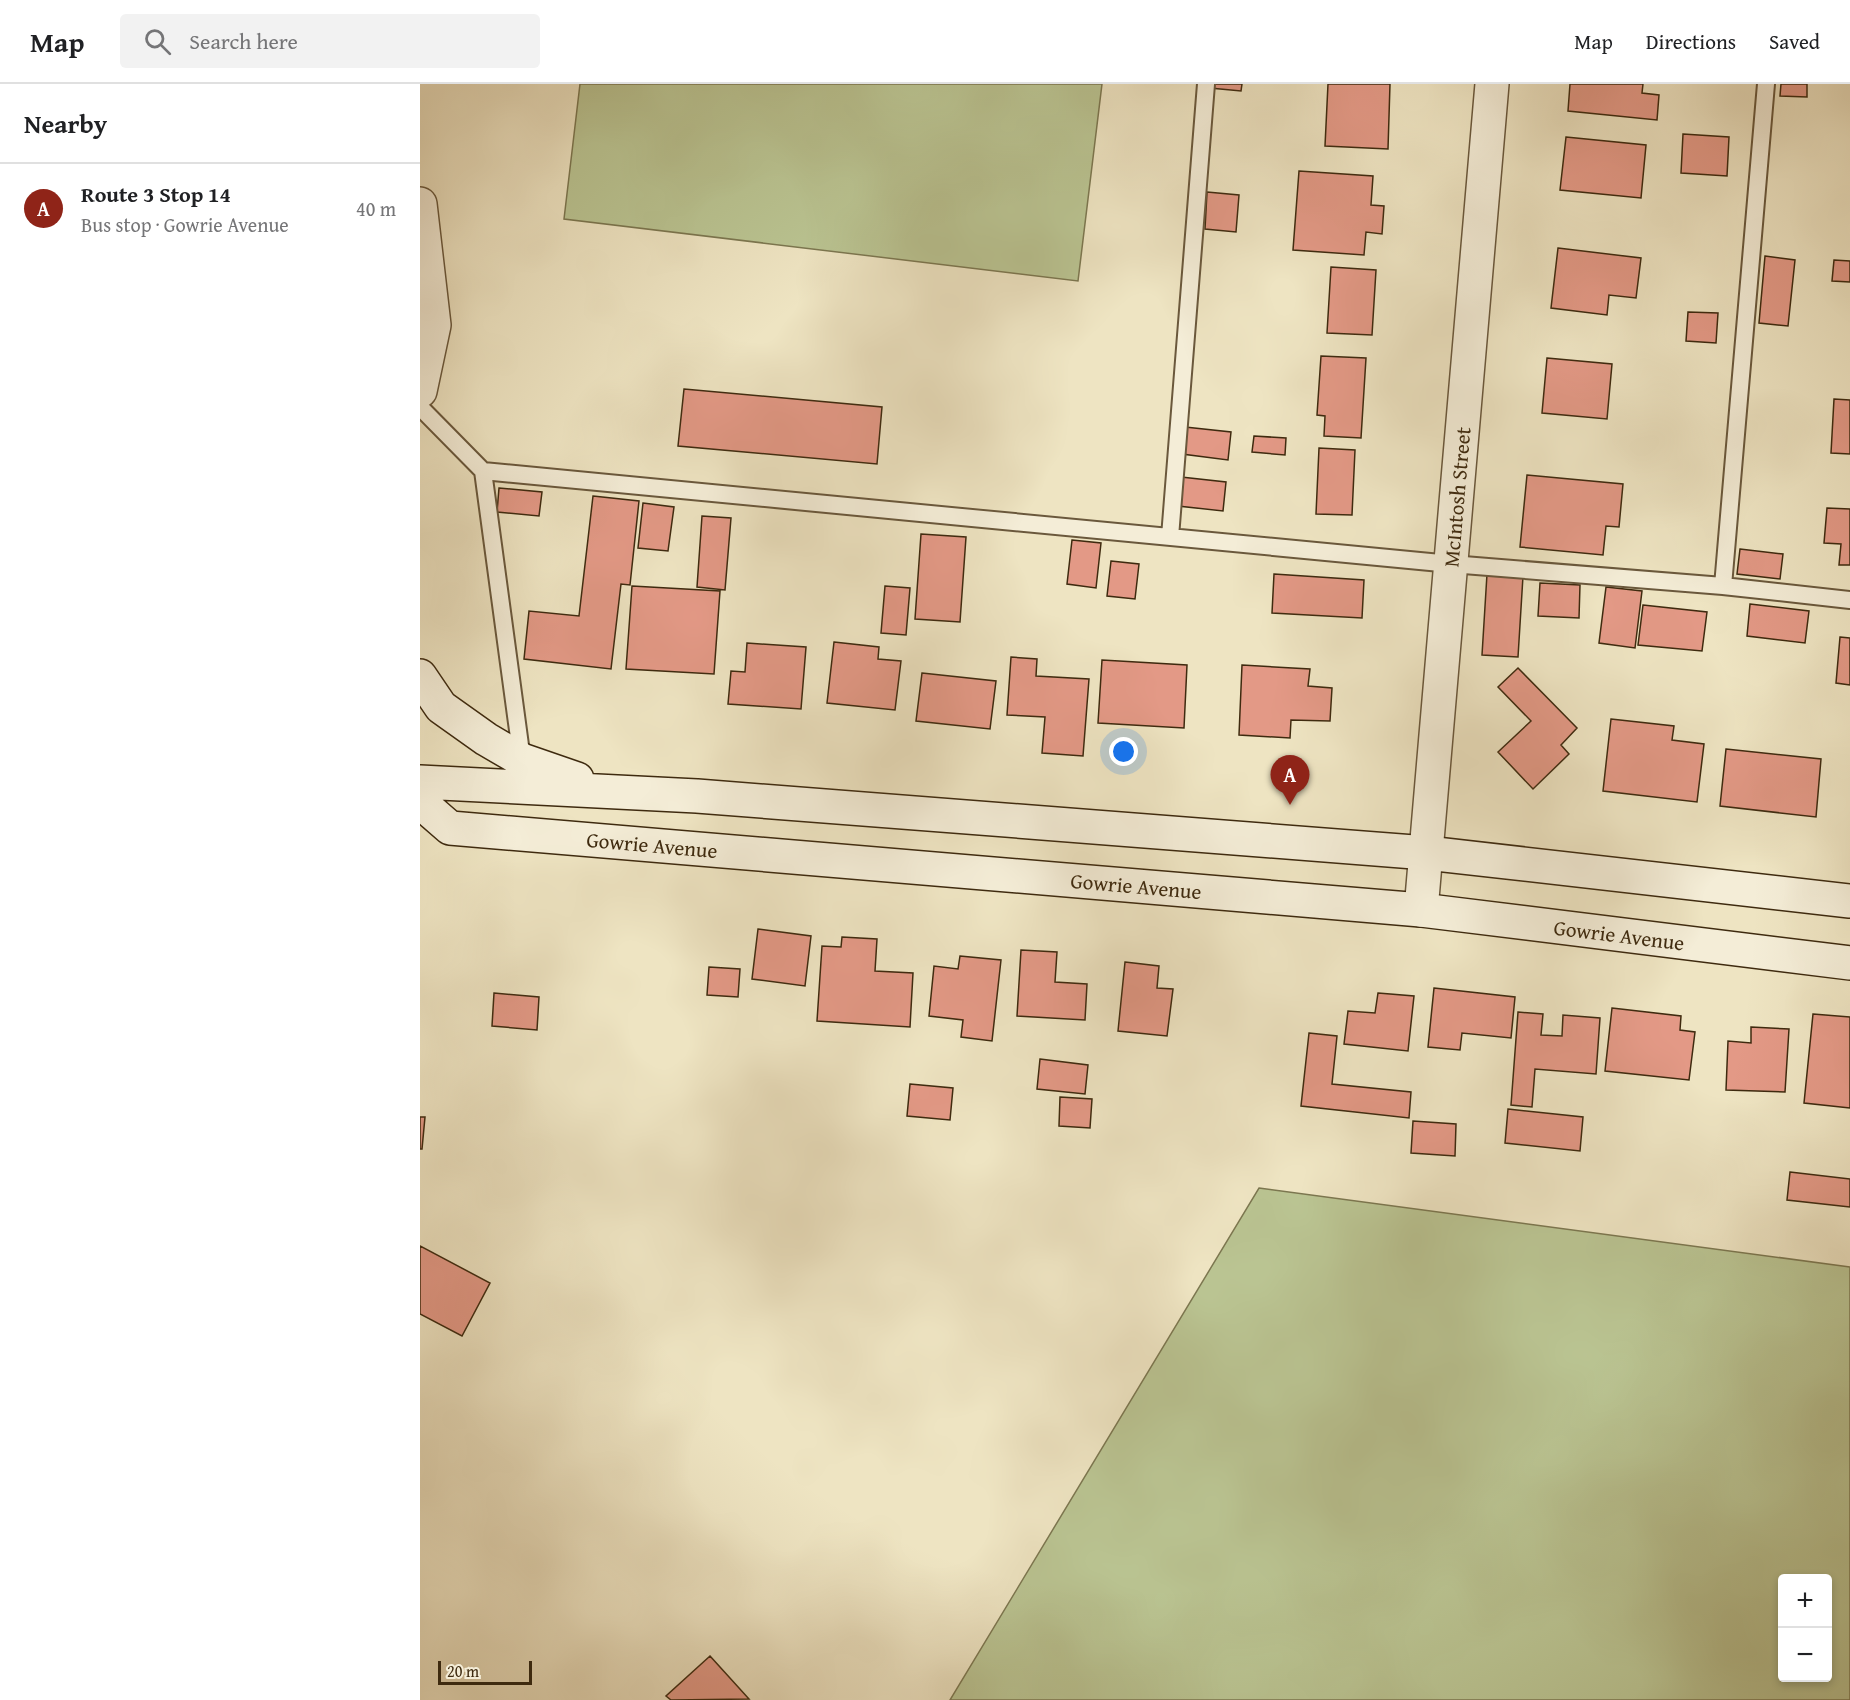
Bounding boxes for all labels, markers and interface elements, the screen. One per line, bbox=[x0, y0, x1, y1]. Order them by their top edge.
search box bbox=[120, 14, 540, 68]
text: Map bbox=[30, 21, 84, 62]
icon: search bbox=[141, 25, 174, 58]
text: Search here bbox=[189, 25, 298, 57]
text: Map bbox=[1574, 26, 1613, 57]
text: Directions bbox=[1646, 26, 1736, 57]
text: Saved bbox=[1769, 26, 1820, 57]
text: Nearby bbox=[24, 104, 107, 143]
text: Route 3 Stop 14 bbox=[81, 178, 231, 210]
text: A bbox=[37, 194, 50, 223]
text: 40 m bbox=[356, 194, 396, 223]
text: Bus stop · Gowrie Avenue bbox=[81, 210, 289, 239]
street label: McIntosh Street bbox=[1435, 425, 1479, 568]
your location bbox=[1109, 737, 1138, 766]
pin: A bbox=[1270, 756, 1310, 805]
street label: Gowrie Avenue bbox=[585, 824, 719, 866]
street label: Gowrie Avenue bbox=[1069, 865, 1203, 907]
street label: Gowrie Avenue bbox=[1552, 912, 1686, 958]
map controls bbox=[1778, 1574, 1832, 1682]
button: + bbox=[1778, 1574, 1832, 1628]
button: − bbox=[1778, 1628, 1832, 1682]
scale bar bbox=[438, 1658, 532, 1686]
text: 20 m bbox=[447, 1659, 479, 1683]

